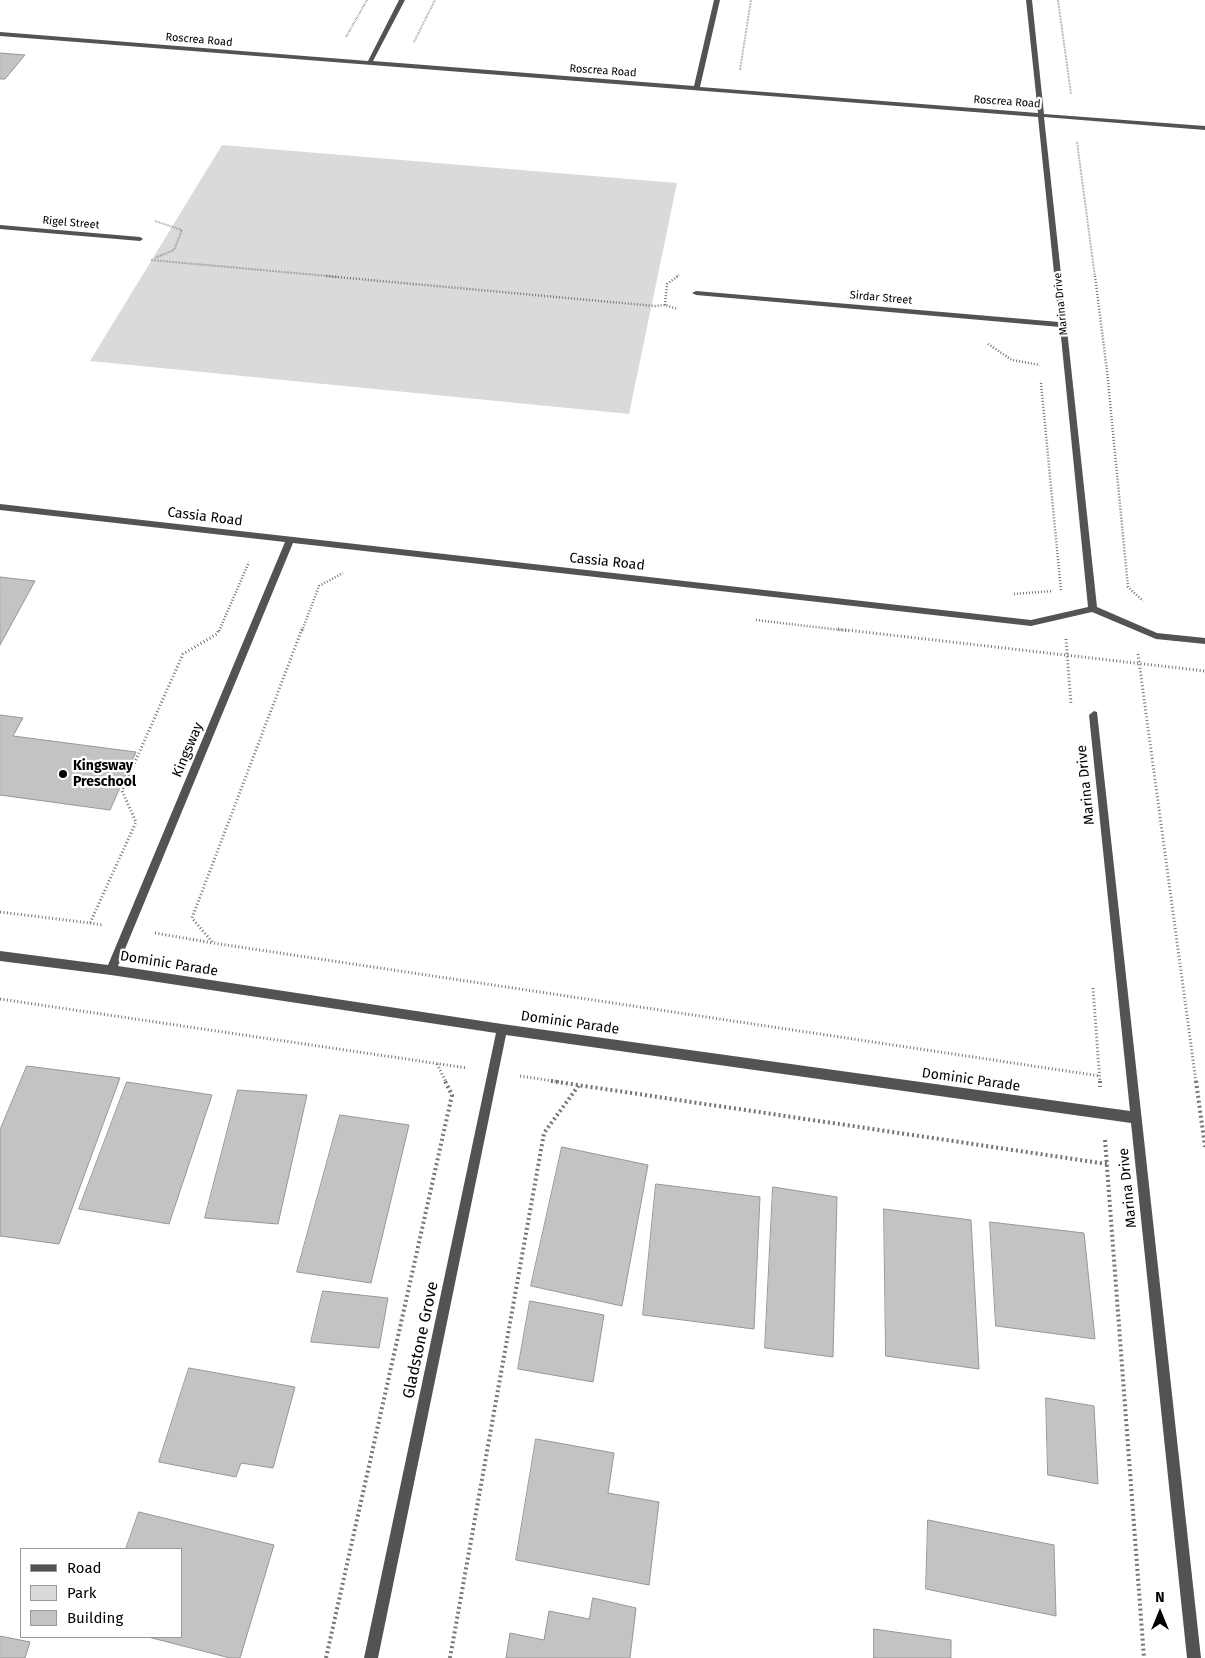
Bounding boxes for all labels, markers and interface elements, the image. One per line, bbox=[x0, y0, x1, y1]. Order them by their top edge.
street label: Roscrea Road bbox=[165, 30, 233, 50]
street label: Roscrea Road bbox=[569, 62, 637, 80]
street label: Roscrea Road bbox=[973, 93, 1041, 111]
street label: Rigel Street bbox=[42, 214, 100, 232]
street label: Marina Drive bbox=[1051, 272, 1071, 336]
street label: Sirdar Street bbox=[849, 289, 913, 307]
street label: Cassia Road bbox=[166, 504, 244, 530]
street label: Cassia Road bbox=[568, 550, 646, 574]
street label: Kingsway bbox=[169, 720, 207, 780]
street label: Marina Drive bbox=[1073, 744, 1099, 826]
place label: Kingsway Preschool bbox=[73, 758, 136, 790]
marker: Kingsway Preschool bbox=[57, 768, 69, 780]
street label: Dominic Parade bbox=[119, 948, 219, 980]
street label: Dominic Parade bbox=[520, 1008, 620, 1038]
street label: Dominic Parade bbox=[921, 1065, 1021, 1095]
street label: Marina Drive bbox=[1115, 1147, 1141, 1229]
street label: Gladstone Grove bbox=[399, 1280, 443, 1400]
legend bbox=[20, 1548, 182, 1638]
text: Road bbox=[67, 1559, 102, 1577]
text: Park bbox=[67, 1584, 97, 1602]
north arrow bbox=[1135, 1588, 1185, 1638]
text: N bbox=[1155, 1589, 1165, 1606]
text: Building bbox=[67, 1609, 123, 1627]

